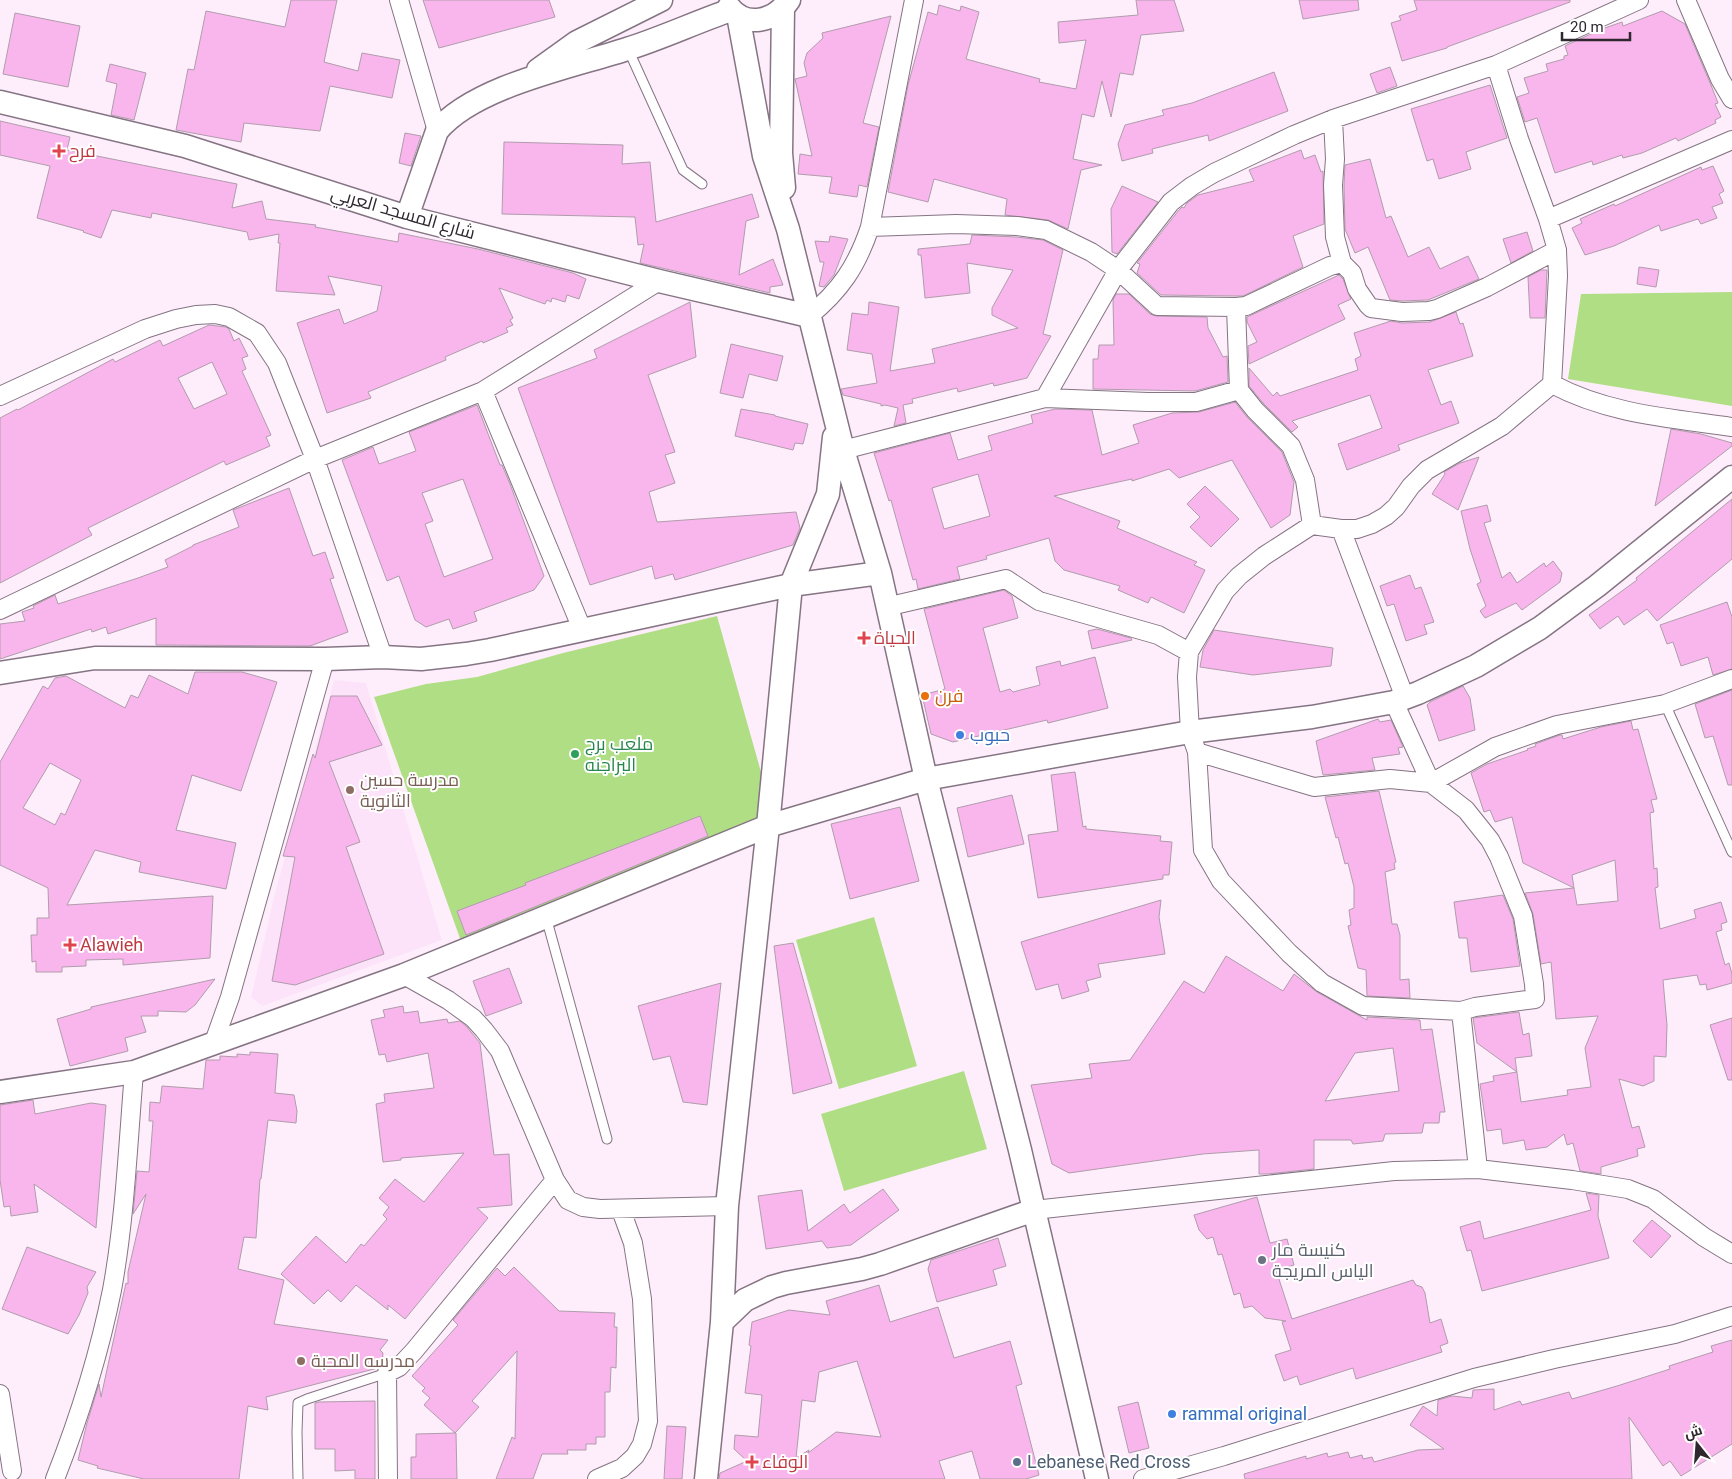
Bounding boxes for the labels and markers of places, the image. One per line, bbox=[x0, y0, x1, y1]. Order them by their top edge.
place label: فرح bbox=[69, 140, 96, 163]
marker: فرح bbox=[53, 145, 65, 157]
place label: الحياة bbox=[874, 627, 916, 648]
marker: الحياة bbox=[858, 632, 870, 644]
place label: فرن bbox=[935, 685, 963, 707]
marker: فرن bbox=[919, 690, 931, 702]
place label: حبوب bbox=[970, 724, 1010, 746]
marker: حبوب bbox=[954, 729, 966, 741]
place label: ملعب برج البراجنه bbox=[585, 733, 653, 776]
marker: ملعب برج البراجنه bbox=[569, 748, 581, 760]
place label: مدرسة حسين الثانوية bbox=[360, 769, 459, 812]
marker: مدرسة حسين الثانوية bbox=[344, 784, 356, 796]
place label: Alawieh bbox=[80, 934, 143, 955]
marker: Alawieh bbox=[64, 939, 76, 951]
place label: كنيسة مار الياس المريجة bbox=[1271, 1239, 1374, 1282]
marker: كنيسة مار الياس المريجة bbox=[1256, 1254, 1268, 1266]
place label: مدرسه المحبة bbox=[311, 1350, 415, 1372]
marker: مدرسه المحبة bbox=[295, 1355, 307, 1367]
place label: rammal original bbox=[1182, 1403, 1307, 1424]
marker: rammal original bbox=[1166, 1408, 1178, 1420]
place label: الوفاء bbox=[762, 1451, 808, 1473]
place label: Lebanese Red Cross bbox=[1027, 1451, 1191, 1472]
marker: الوفاء bbox=[746, 1456, 758, 1468]
marker: Lebanese Red Cross bbox=[1011, 1456, 1023, 1468]

